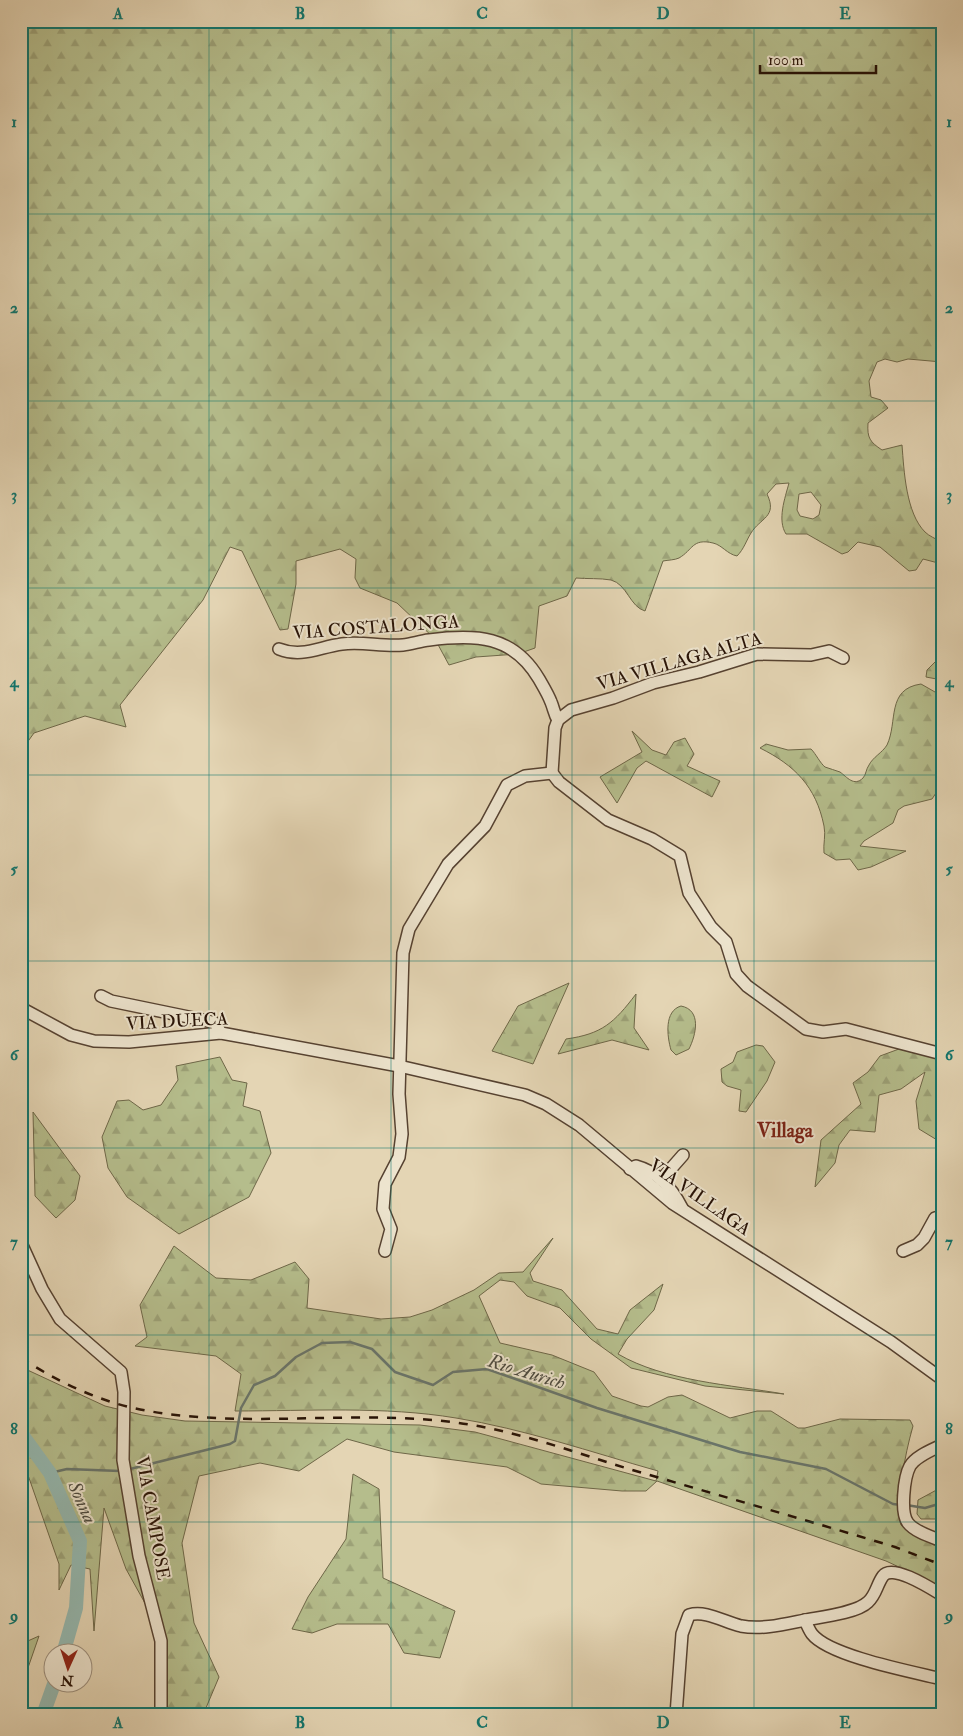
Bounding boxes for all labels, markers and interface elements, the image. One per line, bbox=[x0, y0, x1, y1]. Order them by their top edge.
text: A bbox=[112, 4, 124, 24]
text: B bbox=[295, 4, 305, 24]
text: C bbox=[476, 4, 488, 24]
text: D bbox=[656, 4, 670, 24]
text: E bbox=[839, 4, 851, 24]
scale bar bbox=[760, 42, 877, 74]
text: 100 m bbox=[768, 51, 804, 70]
text: 1 bbox=[11, 112, 17, 132]
text: 1 bbox=[946, 112, 952, 132]
text: 2 bbox=[10, 298, 18, 318]
text: 2 bbox=[945, 298, 953, 318]
text: 3 bbox=[11, 485, 17, 505]
text: 3 bbox=[946, 485, 952, 505]
street label: VIA COSTALONGA bbox=[292, 610, 461, 645]
street label: VIA VILLAGA ALTA bbox=[594, 627, 765, 696]
text: 4 bbox=[9, 672, 20, 692]
text: 4 bbox=[944, 672, 955, 692]
text: 5 bbox=[10, 859, 18, 879]
text: 5 bbox=[945, 859, 953, 879]
street label: VIA DUECA bbox=[125, 1007, 229, 1036]
text: 6 bbox=[10, 1045, 20, 1065]
text: 6 bbox=[945, 1045, 955, 1065]
district label: Villaga bbox=[756, 1118, 814, 1144]
street label: VIA VILLAGA bbox=[644, 1154, 756, 1241]
text: 7 bbox=[10, 1232, 18, 1252]
text: 7 bbox=[945, 1232, 953, 1252]
water label: Rio Aurich bbox=[484, 1349, 568, 1395]
text: 8 bbox=[10, 1419, 18, 1439]
text: 8 bbox=[945, 1419, 953, 1439]
street label: VIA CAMPOSE bbox=[130, 1454, 175, 1582]
water label: Sonna bbox=[62, 1477, 102, 1527]
text: 9 bbox=[8, 1606, 18, 1626]
text: 9 bbox=[943, 1606, 953, 1626]
north arrow bbox=[42, 1644, 92, 1694]
text: N bbox=[60, 1672, 75, 1689]
text: A bbox=[112, 1713, 124, 1733]
text: B bbox=[295, 1713, 305, 1733]
text: C bbox=[476, 1713, 488, 1733]
text: D bbox=[656, 1713, 670, 1733]
text: E bbox=[839, 1713, 851, 1733]

